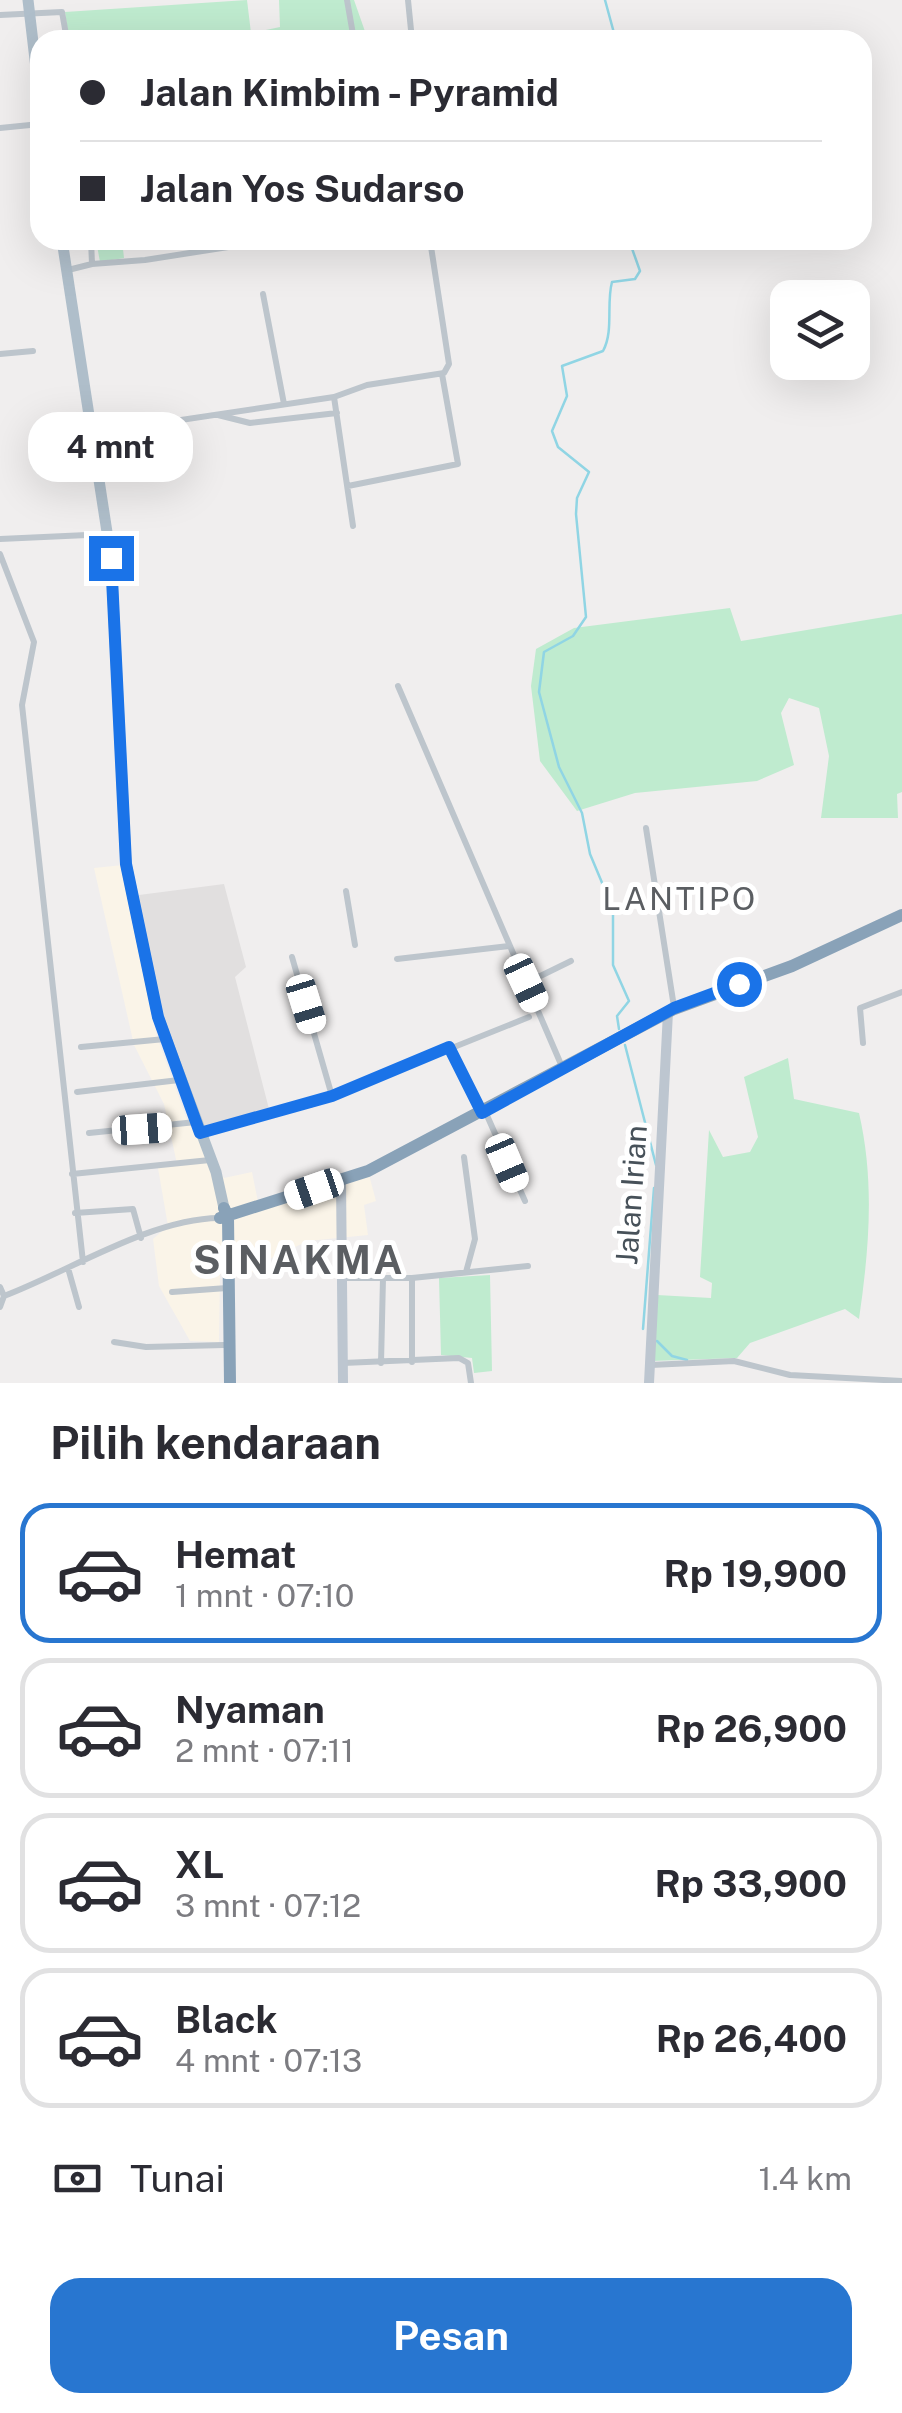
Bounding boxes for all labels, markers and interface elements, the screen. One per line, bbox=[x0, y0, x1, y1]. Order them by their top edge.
text: Jalan Kimbim - Pyramid bbox=[140, 70, 559, 115]
text: Jalan Yos Sudarso bbox=[140, 166, 465, 211]
map controls bbox=[770, 280, 870, 380]
button: layers bbox=[770, 280, 870, 380]
callout: 4 mnt bbox=[28, 413, 194, 483]
text: 4 mnt bbox=[66, 428, 155, 465]
route end bbox=[89, 536, 134, 581]
district label: LANTIPO bbox=[602, 880, 758, 917]
car bbox=[500, 949, 552, 1017]
route start bbox=[717, 962, 762, 1007]
car bbox=[283, 971, 329, 1037]
car bbox=[111, 1112, 173, 1146]
street label: Jalan Irian bbox=[608, 1124, 654, 1266]
car bbox=[481, 1130, 533, 1196]
car bbox=[281, 1165, 347, 1213]
district label: SINAKMA bbox=[193, 1236, 405, 1283]
text: Pilih kendaraan bbox=[50, 1416, 381, 1469]
icon: car bbox=[55, 1528, 145, 1618]
text: Hemat bbox=[175, 1532, 296, 1577]
text: Rp 19,900 bbox=[664, 1551, 847, 1596]
text: 1 mnt · 07:10 bbox=[175, 1577, 354, 1614]
icon: car bbox=[55, 1683, 145, 1773]
text: Nyaman bbox=[175, 1687, 325, 1732]
text: Rp 26,900 bbox=[656, 1706, 847, 1751]
text: 2 mnt · 07:11 bbox=[175, 1732, 354, 1769]
icon: car bbox=[55, 1838, 145, 1928]
text: XL bbox=[175, 1842, 224, 1887]
text: Rp 33,900 bbox=[654, 1861, 847, 1906]
text: 3 mnt · 07:12 bbox=[175, 1887, 361, 1924]
icon: car bbox=[55, 1993, 145, 2083]
text: Black bbox=[175, 1997, 278, 2042]
text: Rp 26,400 bbox=[656, 2016, 847, 2061]
text: 4 mnt · 07:13 bbox=[175, 2042, 362, 2079]
icon: cash bbox=[50, 2151, 105, 2206]
text: Tunai bbox=[130, 2156, 225, 2201]
text: 1.4 km bbox=[758, 2160, 852, 2197]
button: Pesan bbox=[50, 2278, 852, 2393]

